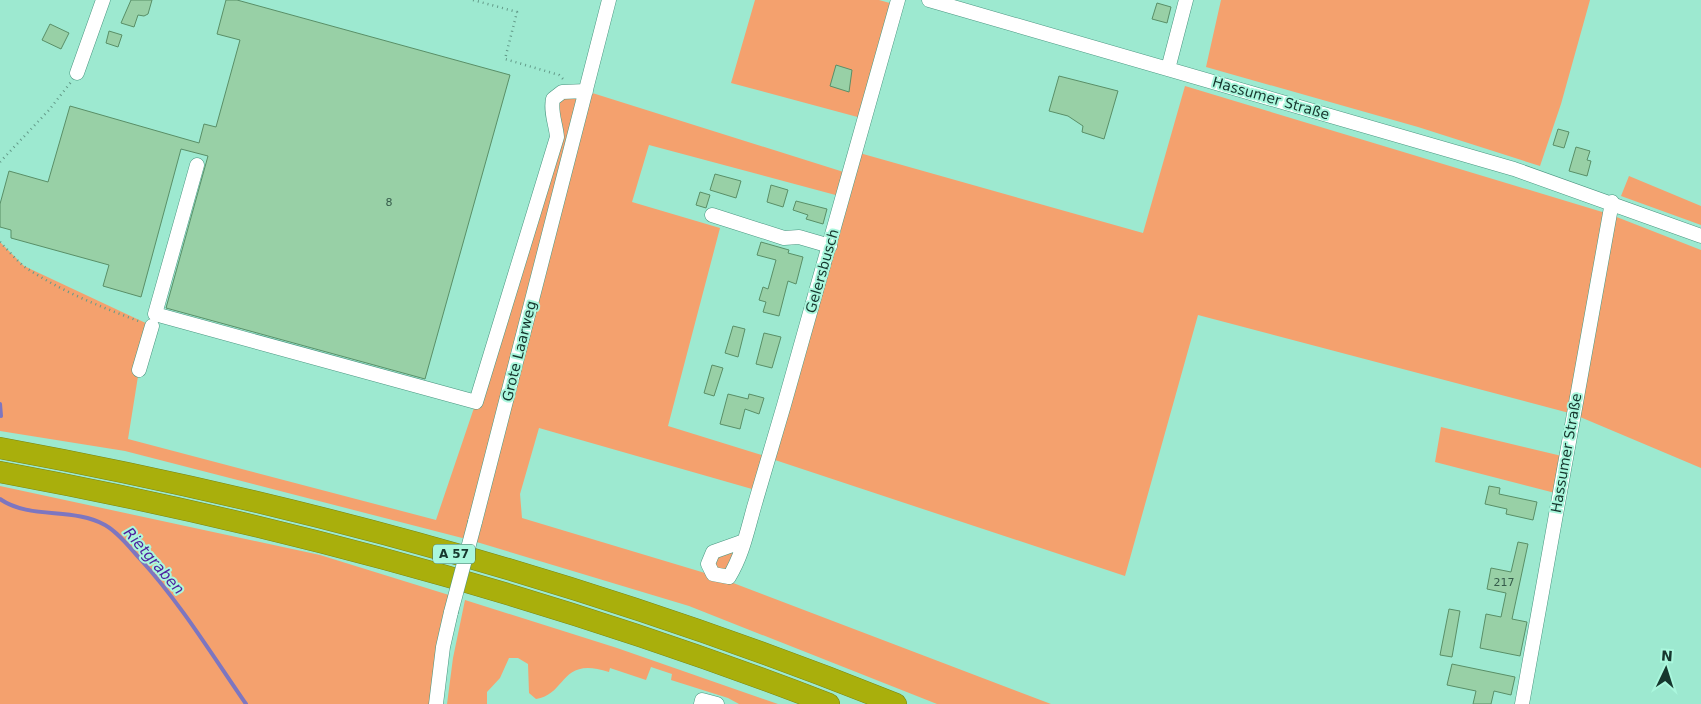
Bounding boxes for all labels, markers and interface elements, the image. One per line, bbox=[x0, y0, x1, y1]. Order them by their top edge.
street label: Hassumer Straße bbox=[1211, 74, 1331, 122]
house number: 8 bbox=[386, 196, 393, 209]
street label: Gelersbusch bbox=[802, 227, 842, 315]
street label: Grote Laarweg bbox=[499, 299, 539, 403]
street label: Hassumer Straße bbox=[1548, 392, 1584, 514]
water label: Rietgraben bbox=[120, 524, 188, 598]
road number: A 57 bbox=[433, 544, 475, 564]
house number: 217 bbox=[1494, 576, 1515, 589]
north arrow bbox=[1641, 644, 1691, 694]
text: N bbox=[1661, 648, 1673, 664]

